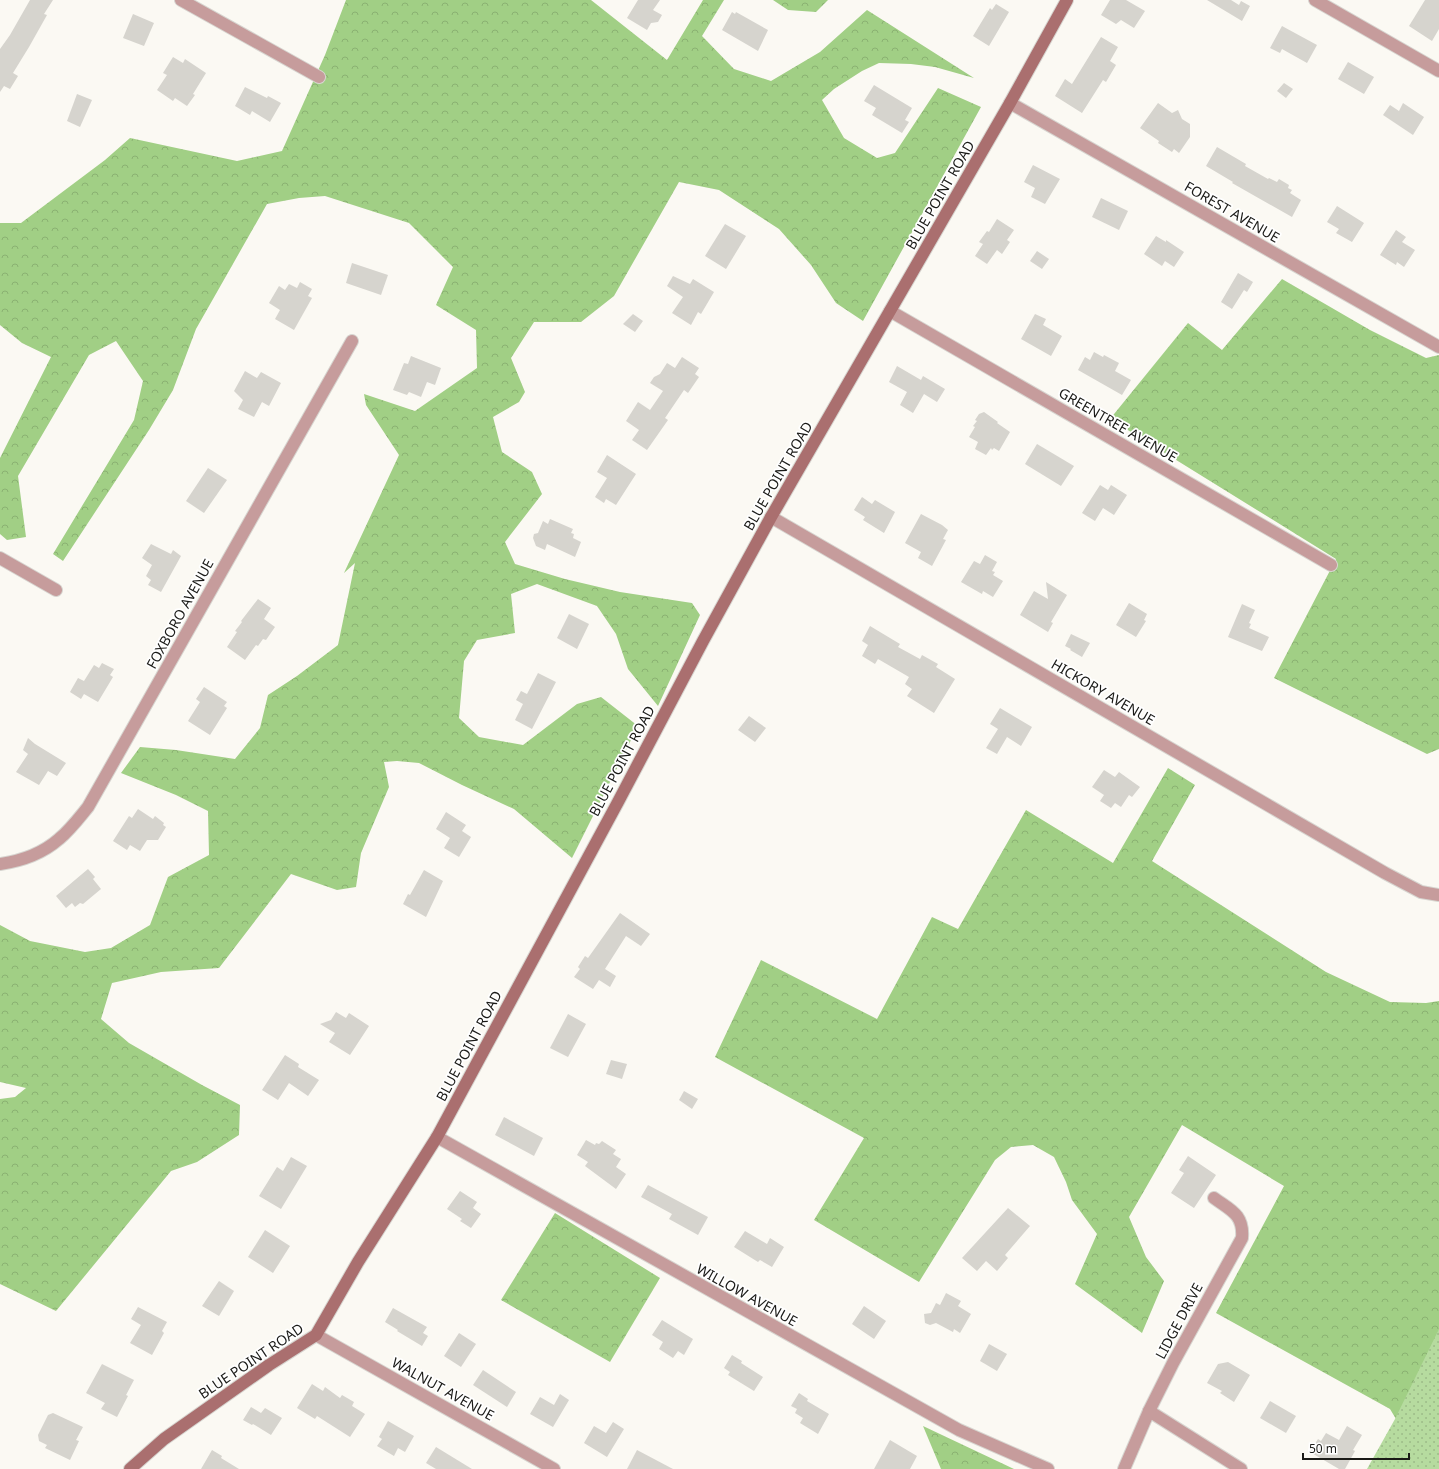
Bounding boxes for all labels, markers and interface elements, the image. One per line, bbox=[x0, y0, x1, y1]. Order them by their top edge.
street label: BLUE POINT ROAD bbox=[901, 137, 978, 253]
street label: FOREST AVENUE bbox=[1181, 177, 1283, 247]
street label: GREENTREE AVENUE bbox=[1055, 383, 1181, 466]
street label: BLUE POINT ROAD bbox=[739, 418, 816, 534]
street label: FOXBORO AVENUE bbox=[142, 556, 218, 672]
street label: HICKORY AVENUE bbox=[1048, 654, 1159, 729]
street label: BLUE POINT ROAD bbox=[584, 702, 659, 819]
street label: BLUE POINT ROAD bbox=[431, 987, 506, 1104]
street label: WILLOW AVENUE bbox=[693, 1259, 801, 1330]
street label: LIDGE DRIVE bbox=[1151, 1279, 1207, 1362]
street label: BLUE POINT ROAD bbox=[195, 1318, 307, 1403]
street label: WALNUT AVENUE bbox=[389, 1353, 498, 1425]
scale bar bbox=[1303, 1435, 1409, 1461]
text: 50 m bbox=[1309, 1440, 1337, 1457]

